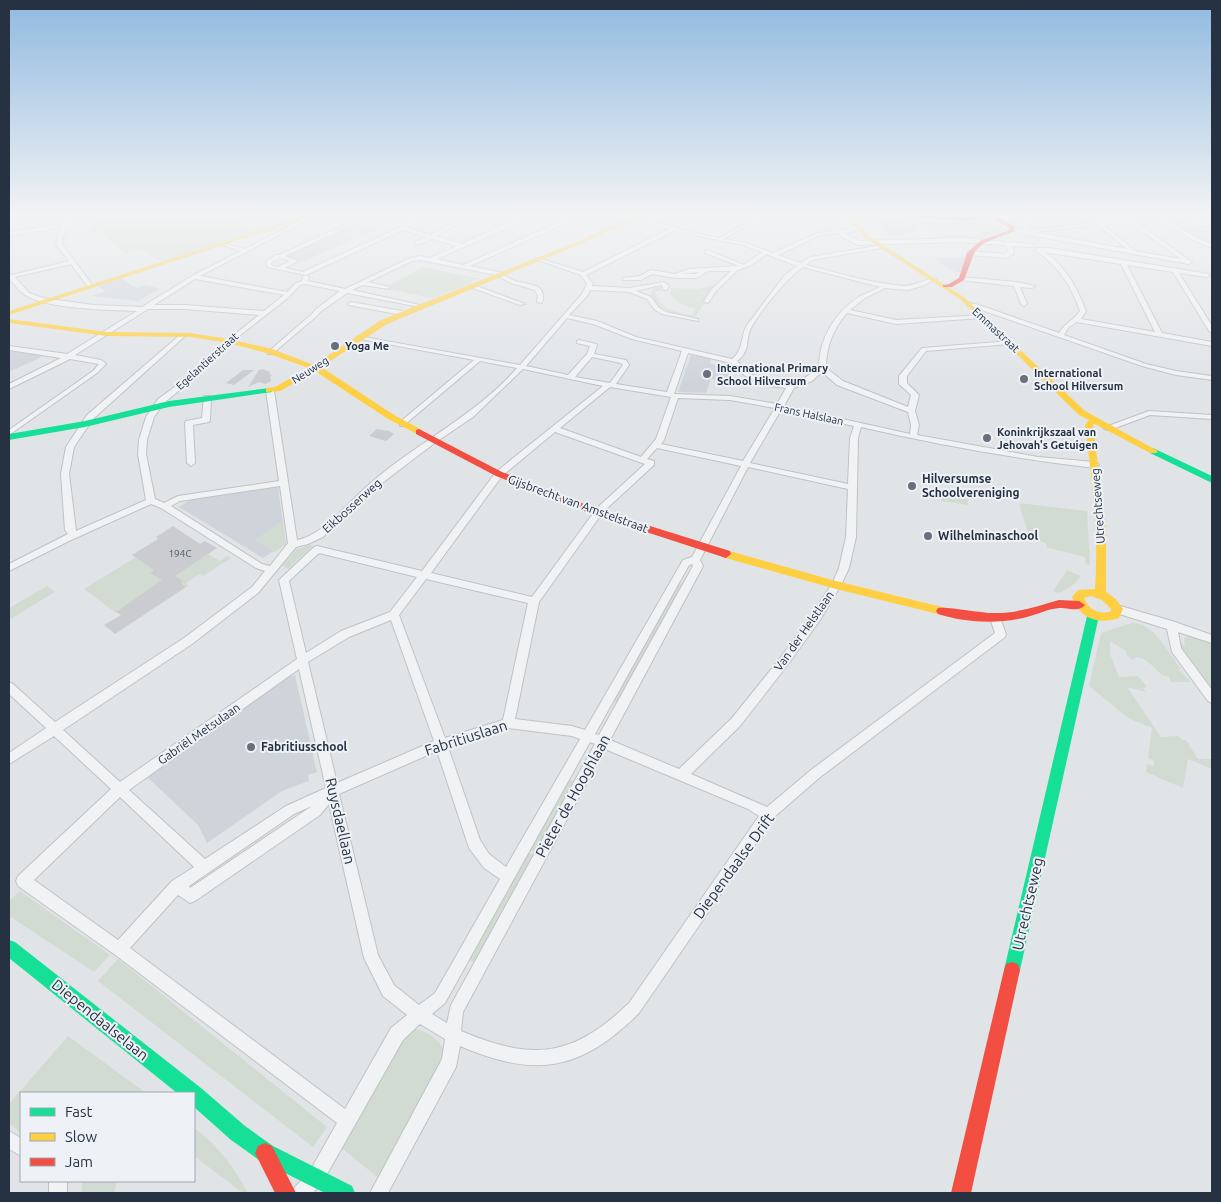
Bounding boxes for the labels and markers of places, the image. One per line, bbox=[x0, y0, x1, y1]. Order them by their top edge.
marker: Yoga Me bbox=[329, 340, 341, 352]
place label: Yoga Me bbox=[345, 340, 389, 352]
place label: International Primary School Hilversum bbox=[717, 362, 828, 387]
place label: International School Hilversum bbox=[1034, 367, 1123, 392]
marker: International Primary School Hilversum bbox=[701, 368, 713, 380]
marker: International School Hilversum bbox=[1018, 373, 1030, 385]
place label: Koninkrijkszaal van Jehovah's Getuigen bbox=[997, 426, 1098, 451]
marker: Koninkrijkszaal van Jehovah's Getuigen bbox=[981, 432, 993, 444]
place label: Hilversumse Schoolvereniging bbox=[922, 472, 1020, 499]
marker: Hilversumse Schoolvereniging bbox=[906, 480, 918, 492]
place label: Wilhelminaschool bbox=[938, 529, 1039, 542]
marker: Wilhelminaschool bbox=[922, 530, 934, 542]
place label: Fabritiusschool bbox=[261, 740, 348, 753]
marker: Fabritiusschool bbox=[245, 741, 257, 753]

